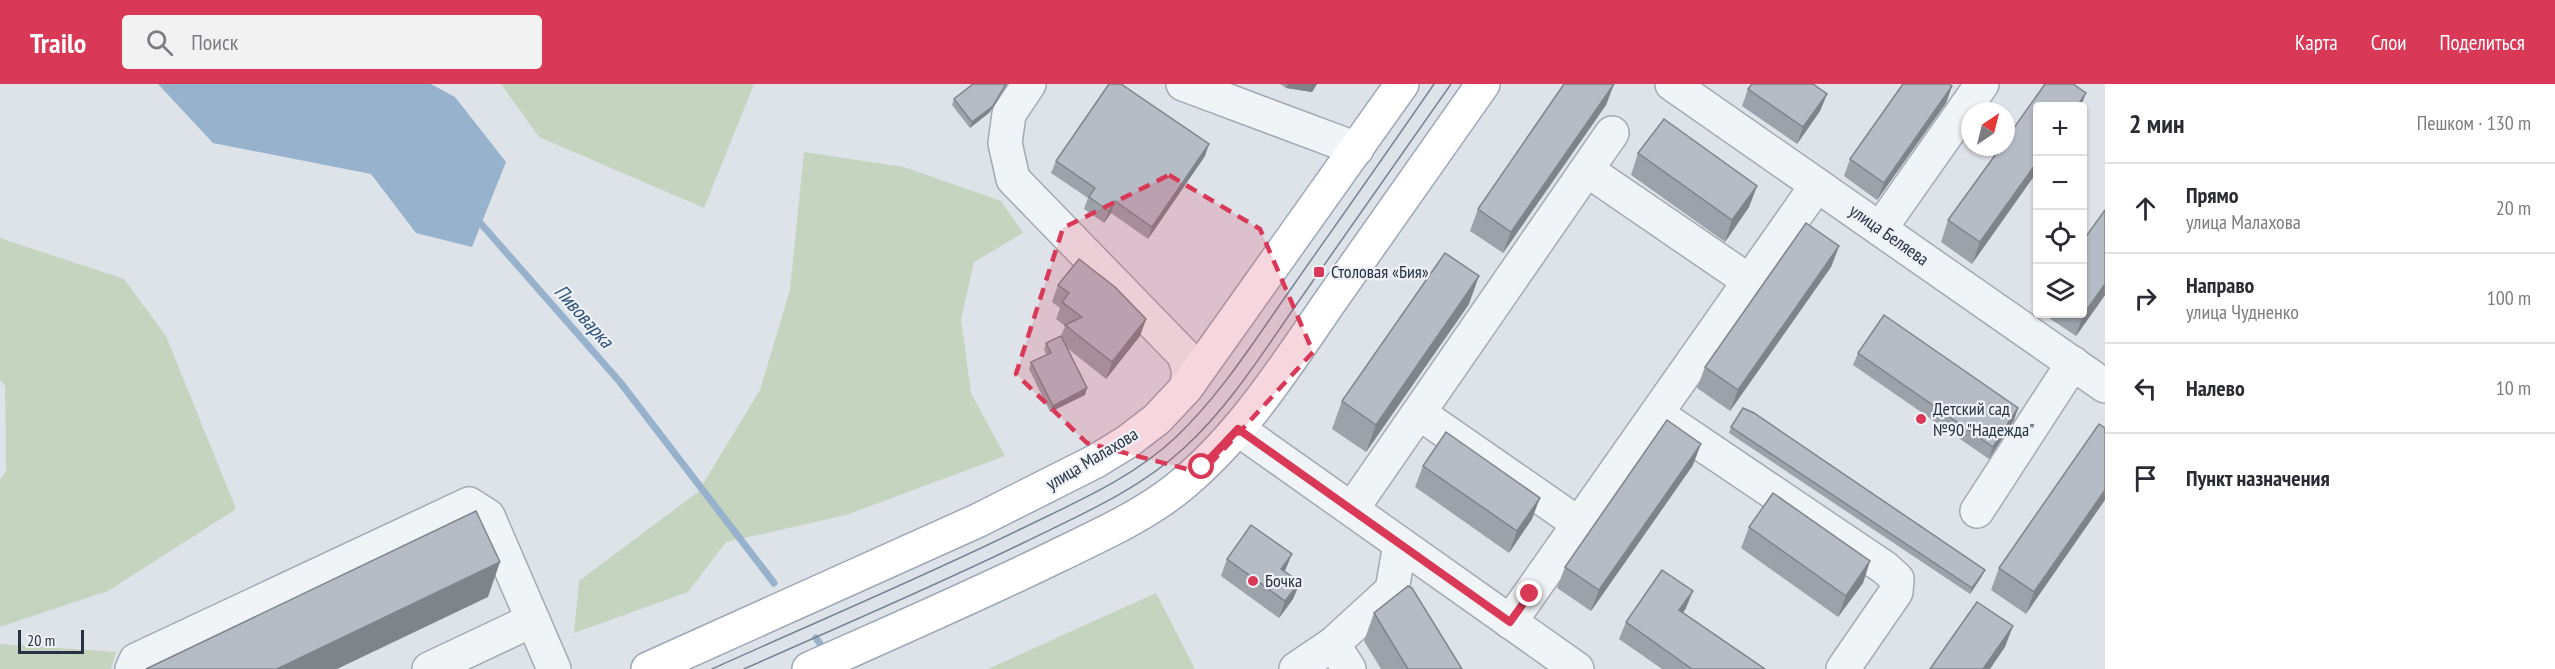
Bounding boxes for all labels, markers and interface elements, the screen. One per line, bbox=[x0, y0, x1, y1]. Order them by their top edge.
search box bbox=[122, 15, 542, 69]
text: Trailo bbox=[30, 24, 86, 61]
icon: search bbox=[143, 26, 176, 59]
text: Поиск bbox=[191, 28, 238, 56]
text: Карта bbox=[2295, 29, 2338, 56]
text: Слои bbox=[2371, 29, 2406, 56]
text: Поделиться bbox=[2439, 29, 2525, 56]
north arrow bbox=[1961, 102, 2015, 156]
map controls bbox=[2033, 102, 2087, 318]
button: + bbox=[2033, 102, 2087, 156]
text: 2 мин bbox=[2129, 107, 2184, 140]
text: Пешком · 130 m bbox=[2417, 110, 2531, 136]
button: − bbox=[2033, 156, 2087, 210]
text: Прямо bbox=[2186, 181, 2239, 209]
icon: ahead bbox=[2129, 192, 2162, 225]
text: 20 m bbox=[2496, 195, 2531, 221]
street label: улица Беляева bbox=[1845, 199, 1934, 270]
text: улица Малахова bbox=[2186, 209, 2301, 235]
button: locate bbox=[2033, 210, 2087, 264]
place label: Столовая «Бия» bbox=[1331, 260, 1429, 283]
button: layers bbox=[2033, 264, 2087, 318]
marker: Столовая «Бия» bbox=[1312, 265, 1326, 279]
text: Направо bbox=[2186, 271, 2254, 299]
water label: Пивоварка bbox=[549, 279, 620, 354]
icon: right bbox=[2129, 282, 2162, 315]
text: 100 m bbox=[2487, 285, 2531, 311]
text: улица Чудненко bbox=[2186, 299, 2299, 325]
icon: left bbox=[2129, 372, 2162, 405]
text: Налево bbox=[2186, 374, 2245, 402]
text: 10 m bbox=[2496, 375, 2531, 401]
place label: Детский сад №90 "Надежда" bbox=[1933, 397, 2034, 441]
marker: Детский сад №90 "Надежда" bbox=[1914, 412, 1928, 426]
street label: улица Малахова bbox=[1042, 422, 1142, 495]
route start bbox=[1188, 453, 1214, 479]
icon: arrive bbox=[2129, 462, 2162, 495]
text: Пункт назначения bbox=[2186, 464, 2330, 492]
place label: Бочка bbox=[1265, 569, 1302, 592]
marker: Бочка bbox=[1246, 574, 1260, 588]
route end bbox=[1516, 580, 1542, 606]
scale bar bbox=[18, 627, 84, 654]
text: 20 m bbox=[27, 630, 55, 650]

